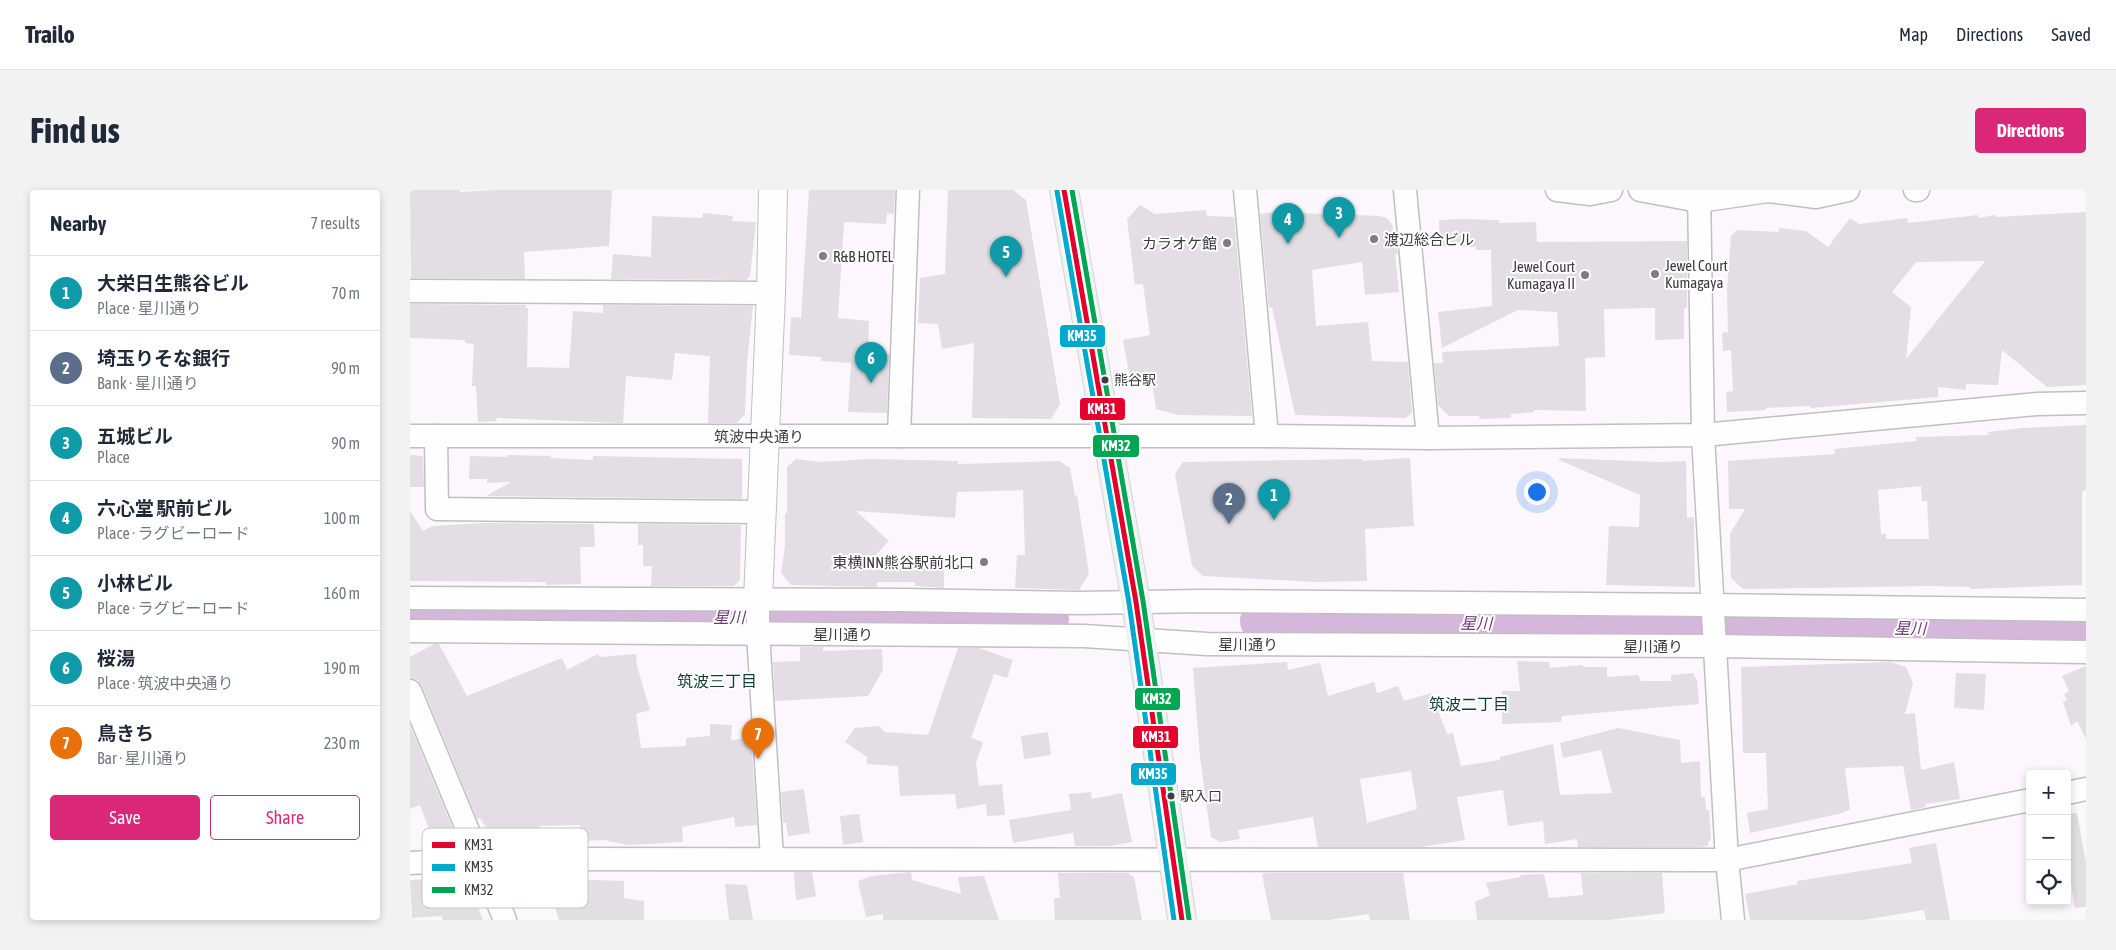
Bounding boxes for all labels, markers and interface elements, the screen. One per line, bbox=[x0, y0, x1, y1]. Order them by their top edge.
text: Trailo bbox=[25, 21, 75, 48]
text: Map bbox=[1899, 24, 1928, 45]
text: Directions bbox=[1956, 24, 2023, 45]
text: Saved bbox=[2051, 24, 2091, 45]
button: Directions bbox=[1975, 108, 2086, 153]
text: Find us bbox=[30, 110, 120, 150]
pin: 3 bbox=[1323, 197, 1355, 238]
pin: 4 bbox=[1272, 203, 1304, 244]
text: Nearby bbox=[50, 211, 106, 235]
text: 7 results bbox=[310, 214, 360, 232]
place label: 渡辺総合ビル bbox=[1384, 231, 1474, 248]
marker: 渡辺総合ビル bbox=[1368, 233, 1380, 245]
place label: カラオケ館 bbox=[1142, 235, 1217, 252]
pin: 5 bbox=[990, 236, 1022, 277]
marker: カラオケ館 bbox=[1221, 237, 1233, 249]
place label: R&B HOTEL bbox=[833, 248, 894, 265]
marker: R&B HOTEL bbox=[817, 250, 829, 262]
place label: Jewel Court Kumagaya bbox=[1665, 257, 1728, 291]
place label: Jewel Court Kumagaya II bbox=[1507, 258, 1575, 292]
marker: Jewel Court Kumagaya bbox=[1649, 268, 1661, 280]
marker: Jewel Court Kumagaya II bbox=[1579, 269, 1591, 281]
text: 大栄日生熊谷ビル bbox=[97, 272, 249, 294]
text: 1 bbox=[62, 284, 70, 302]
text: 70 m bbox=[331, 284, 360, 302]
text: Place · 星川通り bbox=[97, 299, 202, 317]
line badge: KM35 bbox=[1059, 324, 1106, 348]
text: KM35 bbox=[1067, 328, 1097, 344]
pin: 6 bbox=[855, 342, 887, 383]
text: 埼玉りそな銀行 bbox=[97, 347, 230, 369]
text: 2 bbox=[62, 359, 70, 377]
text: 90 m bbox=[331, 359, 360, 377]
place label: 熊谷駅 bbox=[1114, 372, 1156, 388]
text: Bank · 星川通り bbox=[97, 374, 199, 392]
marker: 熊谷駅 bbox=[1100, 375, 1110, 385]
line badge: KM31 bbox=[1079, 397, 1126, 421]
text: KM31 bbox=[1087, 401, 1117, 417]
text: 五城ビル bbox=[97, 425, 173, 447]
street label: 筑波中央通り bbox=[714, 428, 804, 445]
text: 3 bbox=[62, 434, 70, 452]
text: 90 m bbox=[331, 434, 360, 452]
line badge: KM32 bbox=[1092, 434, 1140, 458]
text: KM32 bbox=[1101, 438, 1131, 454]
text: Place bbox=[97, 448, 130, 466]
pin: 1 bbox=[1258, 479, 1290, 520]
your location bbox=[1524, 479, 1550, 505]
pin: 2 bbox=[1213, 483, 1245, 524]
text: 六心堂 駅前ビル bbox=[97, 497, 233, 519]
text: 4 bbox=[62, 509, 70, 527]
text: 100 m bbox=[324, 509, 360, 527]
text: Place · ラグビーロード bbox=[97, 524, 250, 542]
place label: 東横INN熊谷駅前北口 bbox=[832, 554, 974, 571]
marker: 東横INN熊谷駅前北口 bbox=[978, 556, 990, 568]
text: 小林ビル bbox=[97, 572, 173, 594]
text: 5 bbox=[62, 584, 70, 602]
text: 160 m bbox=[324, 584, 360, 602]
text: Place · ラグビーロード bbox=[97, 599, 250, 617]
water label: 星川 bbox=[713, 608, 747, 626]
water label: 星川 bbox=[1460, 614, 1494, 632]
water label: 星川 bbox=[1894, 619, 1928, 637]
street label: 星川通り bbox=[813, 626, 873, 643]
street label: 星川通り bbox=[1218, 636, 1278, 653]
street label: 星川通り bbox=[1623, 638, 1683, 655]
text: 桜湯 bbox=[97, 647, 135, 669]
text: 6 bbox=[62, 659, 70, 677]
text: 190 m bbox=[324, 659, 360, 677]
district label: 筑波三丁目 bbox=[677, 672, 757, 690]
text: Place · 筑波中央通り bbox=[97, 674, 234, 692]
line badge: KM32 bbox=[1134, 687, 1181, 711]
text: KM32 bbox=[1142, 691, 1172, 707]
district label: 筑波二丁目 bbox=[1429, 695, 1509, 713]
pin: 7 bbox=[742, 718, 774, 759]
text: 鳥きち bbox=[97, 722, 154, 744]
line badge: KM31 bbox=[1132, 725, 1179, 749]
text: KM31 bbox=[1141, 729, 1171, 745]
text: 7 bbox=[62, 734, 70, 752]
text: 230 m bbox=[324, 734, 360, 752]
text: Bar · 星川通り bbox=[97, 749, 189, 767]
line badge: KM35 bbox=[1130, 762, 1177, 786]
text: KM35 bbox=[1138, 766, 1168, 782]
map controls bbox=[2026, 770, 2071, 905]
button: + bbox=[2026, 770, 2071, 815]
place label: 駅入口 bbox=[1180, 788, 1222, 804]
marker: 駅入口 bbox=[1166, 791, 1176, 801]
button: Save bbox=[50, 795, 200, 840]
button: Share bbox=[210, 795, 360, 840]
button: − bbox=[2026, 815, 2071, 860]
legend bbox=[422, 828, 588, 908]
text: KM31 bbox=[464, 837, 493, 853]
text: KM35 bbox=[464, 859, 493, 875]
button: locate bbox=[2026, 860, 2071, 905]
text: KM32 bbox=[464, 882, 493, 898]

